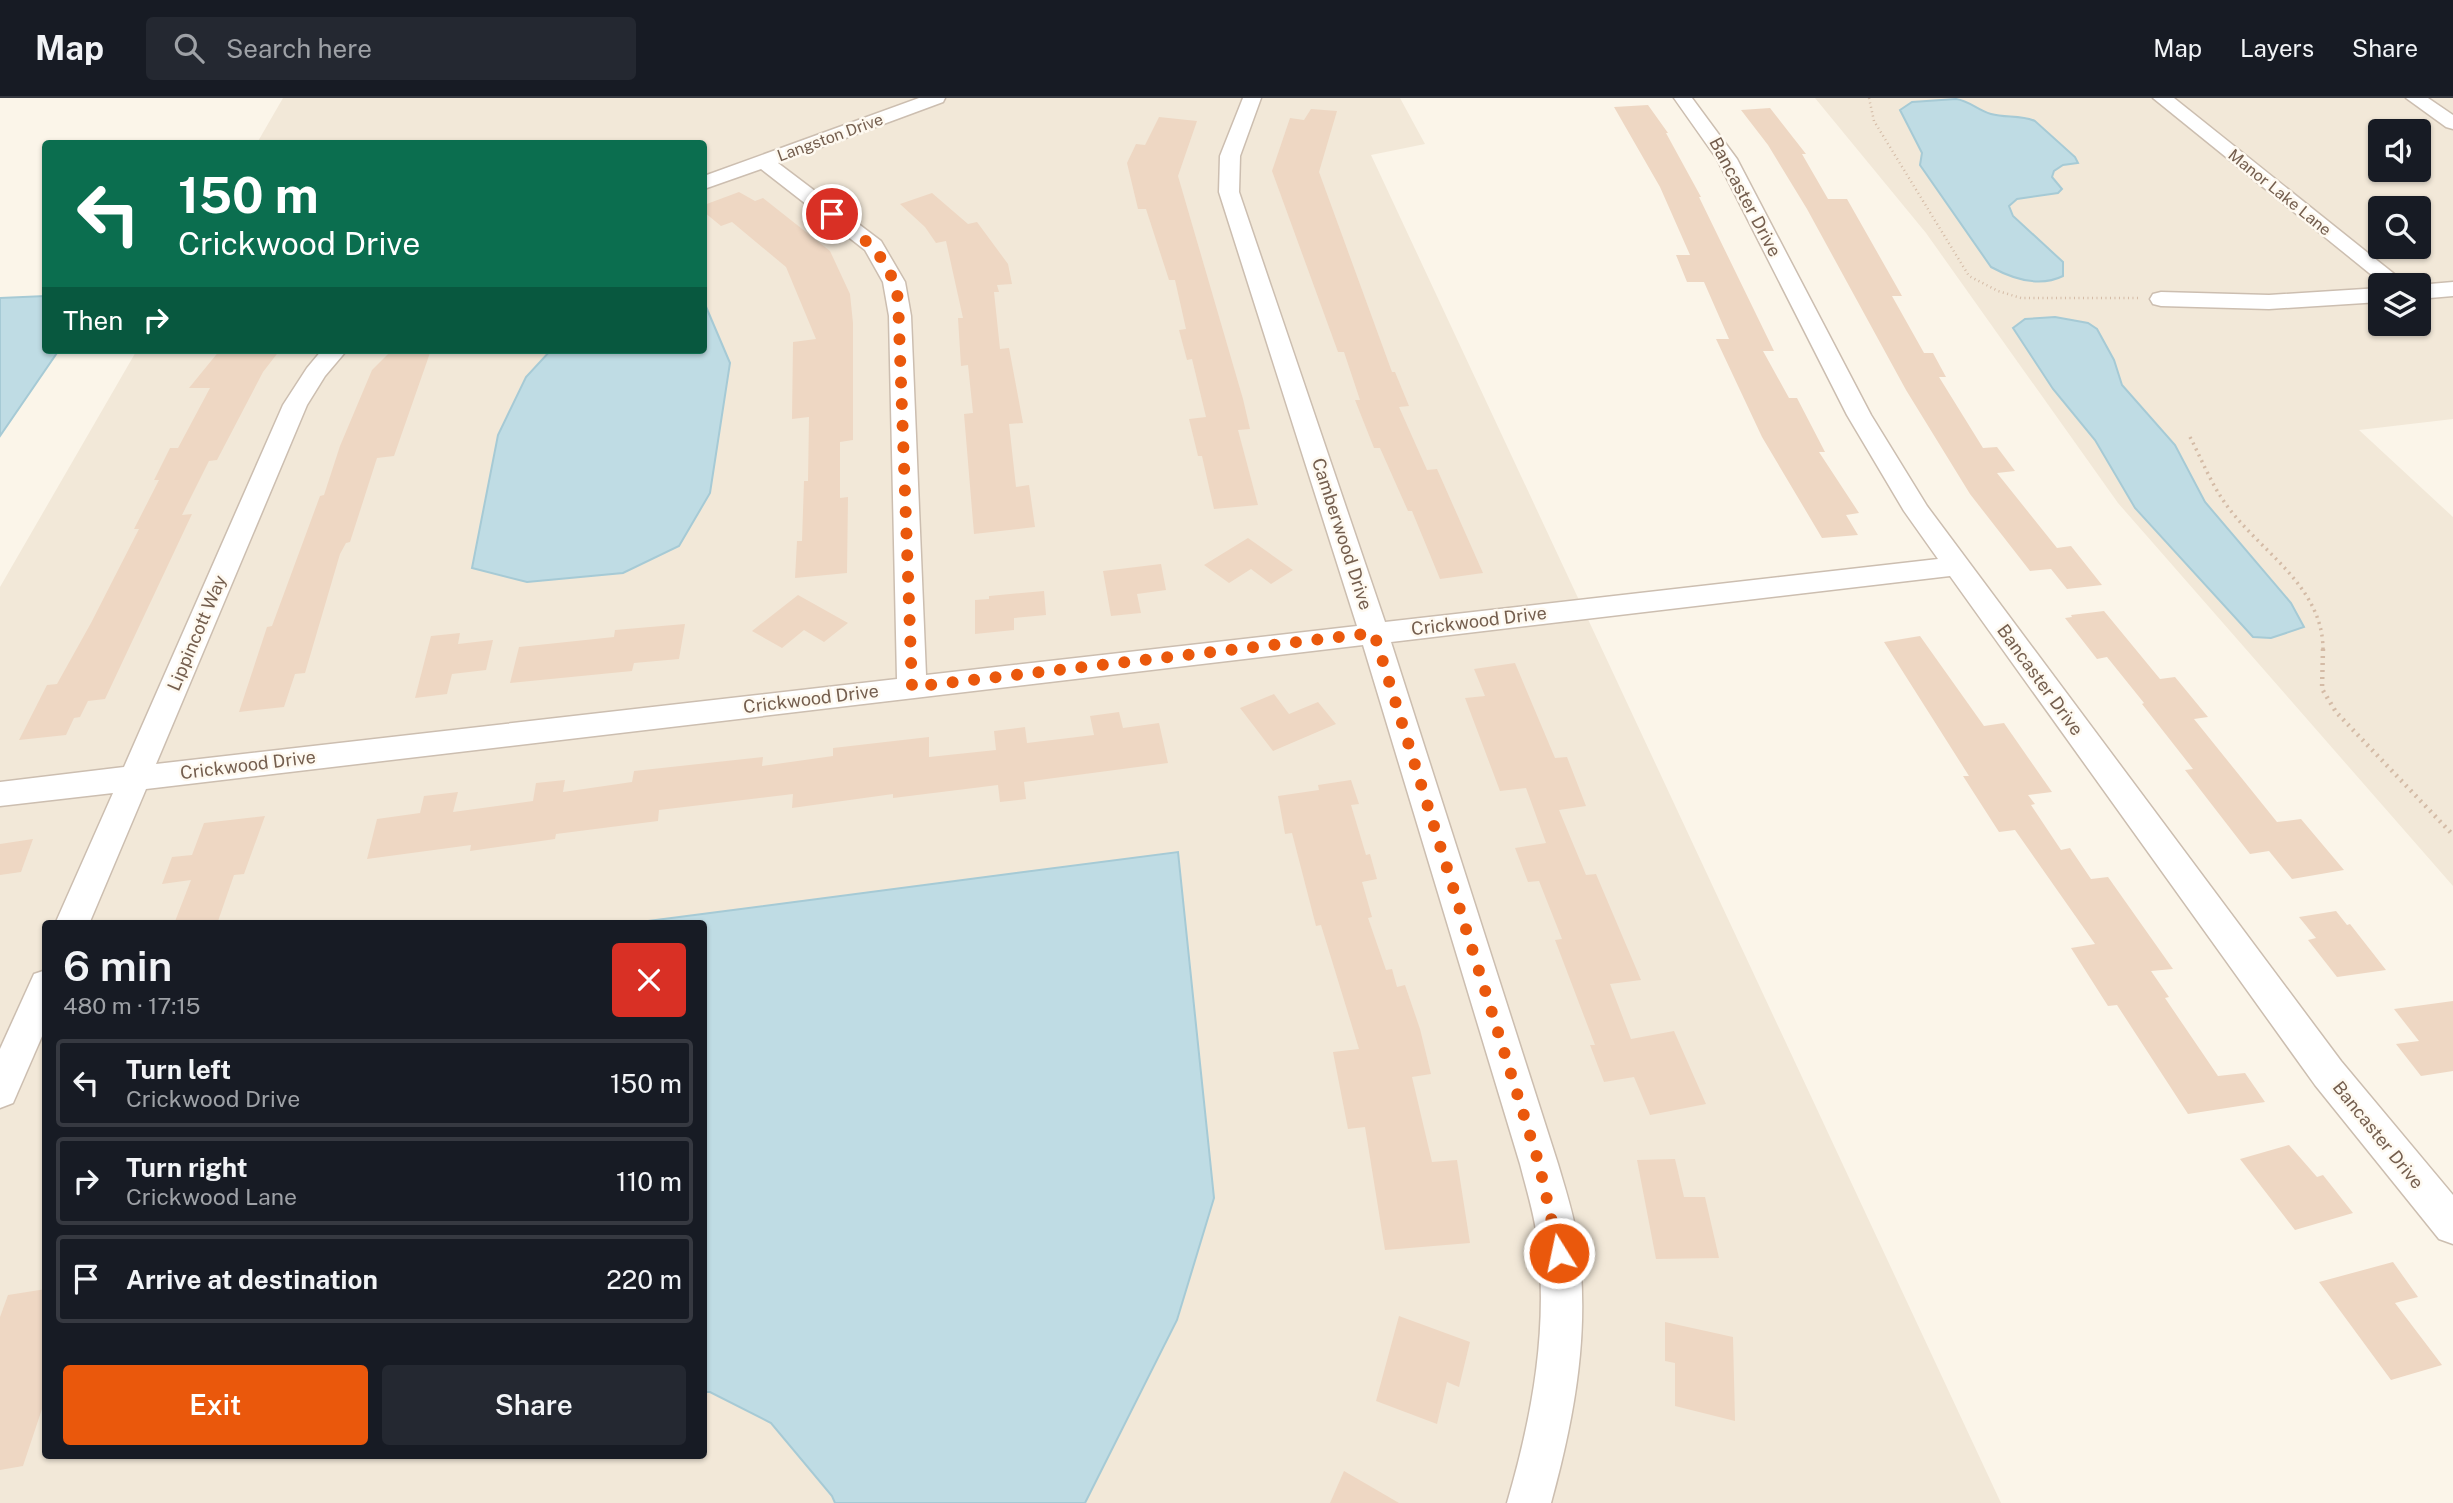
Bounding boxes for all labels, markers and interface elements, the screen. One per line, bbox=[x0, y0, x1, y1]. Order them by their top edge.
search box bbox=[146, 17, 636, 80]
text: Map bbox=[35, 29, 104, 67]
icon: search bbox=[170, 29, 208, 67]
text: Search here bbox=[226, 33, 372, 64]
text: Map bbox=[2153, 34, 2202, 62]
text: Layers bbox=[2240, 34, 2314, 62]
text: Share bbox=[2352, 34, 2418, 62]
street label: Langston Drive bbox=[775, 110, 886, 165]
map controls bbox=[2368, 119, 2431, 336]
button: sound bbox=[2368, 119, 2431, 182]
street label: Bancaster Drive bbox=[1705, 133, 1786, 260]
street label: Manor Lake Lane bbox=[2224, 145, 2335, 240]
text: 150 m bbox=[178, 166, 319, 224]
icon: left bbox=[63, 168, 154, 259]
pin bbox=[802, 184, 862, 244]
icon: arrive bbox=[813, 195, 851, 233]
button: search bbox=[2368, 196, 2431, 259]
text: Crickwood Drive bbox=[178, 225, 420, 262]
button: layers bbox=[2368, 273, 2431, 336]
icon: right bbox=[137, 301, 175, 339]
text: Then bbox=[63, 305, 123, 336]
street label: Camberwood Drive bbox=[1308, 455, 1377, 612]
street label: Lippincott Way bbox=[163, 571, 230, 694]
street label: Crickwood Drive bbox=[1410, 602, 1548, 639]
street label: Bancaster Drive bbox=[1993, 620, 2088, 739]
street label: Crickwood Drive bbox=[742, 680, 880, 717]
street label: Crickwood Drive bbox=[179, 746, 317, 783]
text: 6 min bbox=[63, 941, 172, 990]
button: close bbox=[612, 943, 686, 1017]
text: 480 m · 17:15 bbox=[63, 992, 201, 1019]
text: Turn left bbox=[126, 1054, 231, 1085]
icon: left bbox=[67, 1064, 105, 1102]
text: 150 m bbox=[610, 1068, 682, 1099]
street label: Bancaster Drive bbox=[2329, 1077, 2428, 1193]
text: Crickwood Drive bbox=[126, 1085, 300, 1112]
text: Turn right bbox=[126, 1152, 248, 1183]
icon: right bbox=[67, 1162, 105, 1200]
text: 110 m bbox=[616, 1166, 682, 1197]
text: Crickwood Lane bbox=[126, 1183, 297, 1210]
position arrow bbox=[1522, 1216, 1596, 1290]
icon: arrive bbox=[67, 1260, 105, 1298]
text: Arrive at destination bbox=[126, 1264, 378, 1295]
text: 220 m bbox=[606, 1264, 682, 1295]
button: Exit bbox=[63, 1365, 368, 1445]
button: Share bbox=[382, 1365, 686, 1445]

